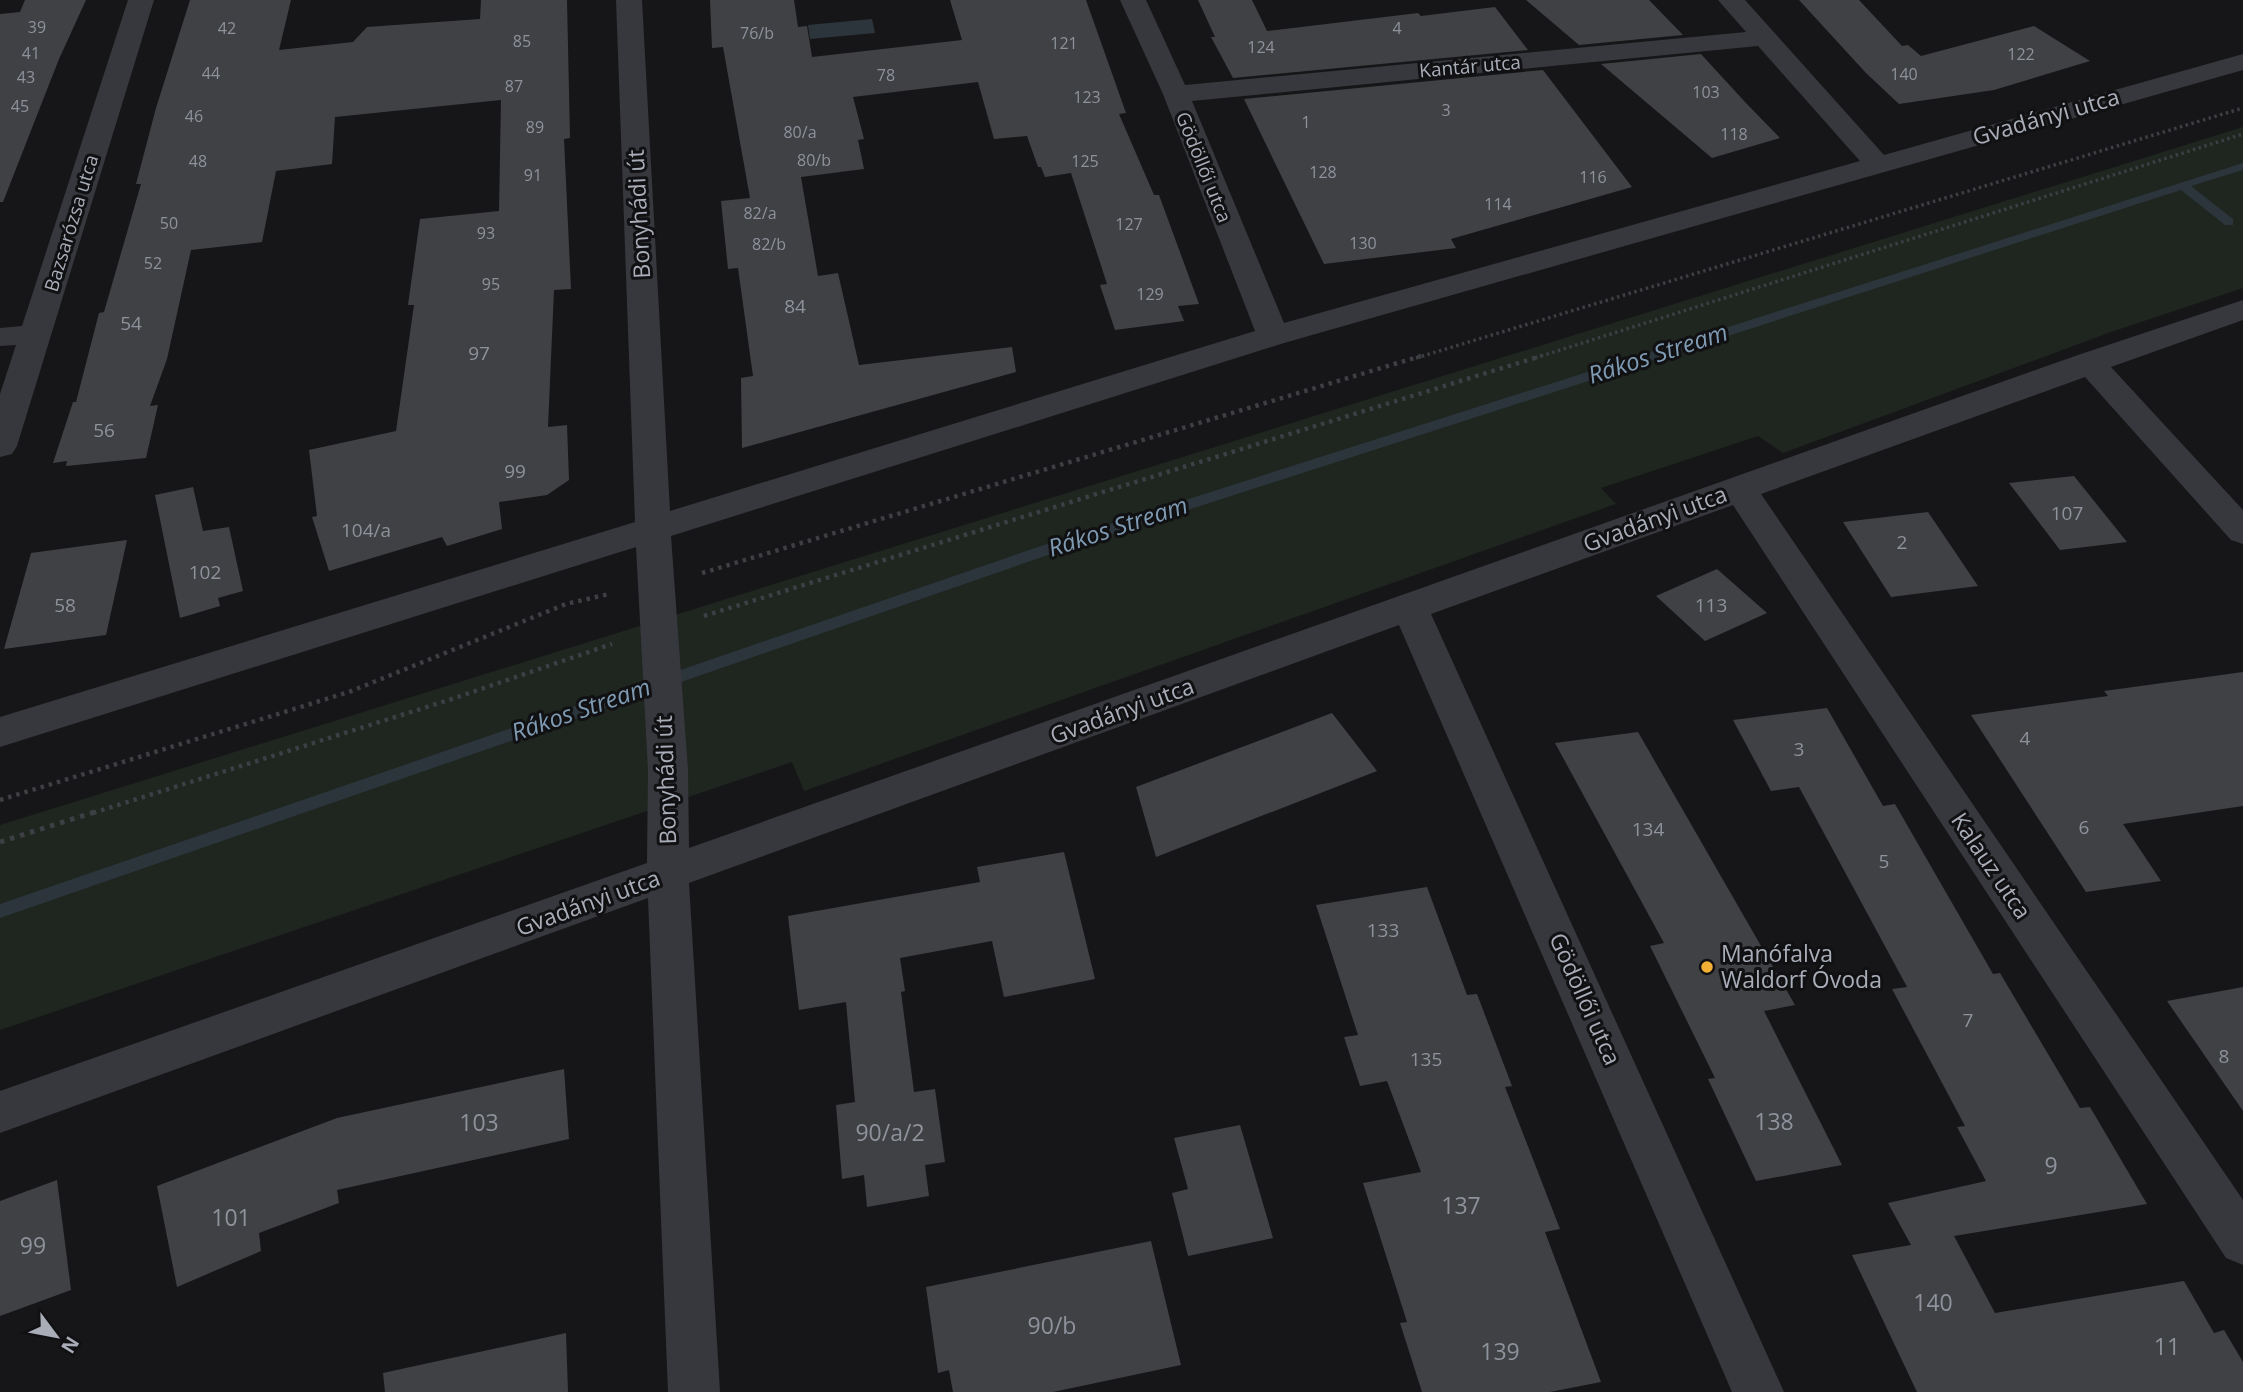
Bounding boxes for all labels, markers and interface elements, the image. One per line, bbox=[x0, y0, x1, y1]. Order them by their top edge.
house number: 39 bbox=[28, 16, 46, 38]
house number: 42 bbox=[218, 17, 236, 39]
house number: 4 bbox=[1392, 17, 1402, 39]
house number: 76/b bbox=[740, 22, 774, 44]
house number: 85 bbox=[513, 30, 531, 52]
house number: 121 bbox=[1050, 32, 1078, 54]
house number: 124 bbox=[1247, 36, 1275, 58]
house number: 41 bbox=[22, 42, 40, 64]
house number: 122 bbox=[2007, 43, 2035, 65]
street label: Kantár utca bbox=[1418, 49, 1522, 83]
house number: 44 bbox=[202, 62, 220, 84]
house number: 140 bbox=[1890, 63, 1918, 85]
house number: 78 bbox=[877, 64, 895, 86]
house number: 43 bbox=[17, 66, 35, 88]
house number: 87 bbox=[505, 75, 523, 97]
street label: Gvadányi utca bbox=[1969, 80, 2123, 152]
house number: 103 bbox=[1692, 81, 1720, 103]
house number: 123 bbox=[1073, 86, 1101, 108]
house number: 45 bbox=[11, 95, 29, 117]
house number: 3 bbox=[1441, 99, 1451, 121]
house number: 46 bbox=[185, 105, 203, 127]
street label: Gödöllői utca bbox=[1170, 108, 1238, 226]
house number: 1 bbox=[1301, 111, 1311, 133]
house number: 89 bbox=[526, 116, 544, 138]
house number: 80/a bbox=[783, 121, 817, 143]
house number: 118 bbox=[1720, 123, 1748, 145]
street label: Bonyhádi út bbox=[619, 149, 657, 279]
house number: 80/b bbox=[797, 149, 831, 171]
house number: 48 bbox=[189, 150, 207, 172]
house number: 125 bbox=[1071, 150, 1099, 172]
street label: Bazsarózsa utca bbox=[38, 151, 104, 295]
house number: 128 bbox=[1309, 161, 1337, 183]
house number: 91 bbox=[524, 164, 542, 186]
house number: 116 bbox=[1579, 166, 1607, 188]
house number: 114 bbox=[1484, 193, 1512, 215]
house number: 82/a bbox=[743, 202, 777, 224]
house number: 50 bbox=[160, 212, 178, 234]
house number: 127 bbox=[1115, 213, 1143, 235]
house number: 93 bbox=[477, 222, 495, 244]
house number: 130 bbox=[1349, 232, 1377, 254]
house number: 82/b bbox=[752, 233, 786, 255]
house number: 52 bbox=[144, 252, 162, 274]
house number: 95 bbox=[482, 273, 500, 295]
house number: 129 bbox=[1136, 283, 1164, 305]
house number: 84 bbox=[784, 293, 806, 319]
house number: 54 bbox=[120, 310, 142, 336]
water label: Rákos Stream bbox=[1583, 314, 1732, 391]
house number: 97 bbox=[468, 340, 490, 366]
house number: 56 bbox=[93, 417, 115, 443]
house number: 99 bbox=[504, 458, 526, 484]
street label: Gvadányi utca bbox=[1578, 477, 1731, 559]
water label: Rákos Stream bbox=[1043, 487, 1192, 564]
house number: 107 bbox=[2051, 500, 2083, 526]
house number: 104/a bbox=[341, 517, 391, 543]
house number: 2 bbox=[1897, 529, 1907, 555]
house number: 102 bbox=[189, 559, 221, 585]
house number: 58 bbox=[54, 592, 76, 618]
house number: 113 bbox=[1695, 592, 1727, 618]
water label: Rákos Stream bbox=[507, 669, 654, 748]
street label: Gvadányi utca bbox=[1045, 669, 1198, 751]
street label: Bonyhádi út bbox=[647, 715, 683, 845]
house number: 4 bbox=[2020, 725, 2031, 751]
house number: 3 bbox=[1794, 736, 1804, 762]
street label: Kalauz utca bbox=[1944, 806, 2039, 925]
house number: 6 bbox=[2079, 814, 2089, 840]
house number: 134 bbox=[1632, 816, 1664, 842]
house number: 5 bbox=[1879, 848, 1889, 874]
street label: Gvadányi utca bbox=[511, 861, 664, 943]
house number: 133 bbox=[1367, 917, 1399, 943]
street label: Gödöllői utca bbox=[1542, 927, 1629, 1070]
place label: Manófalva Waldorf Óvoda bbox=[1721, 937, 1882, 995]
marker: Manófalva Waldorf Óvoda bbox=[1699, 959, 1715, 975]
house number: 7 bbox=[1963, 1007, 1973, 1033]
house number: 8 bbox=[2219, 1043, 2229, 1069]
house number: 135 bbox=[1410, 1046, 1442, 1072]
house number: 138 bbox=[1754, 1105, 1794, 1137]
house number: 103 bbox=[459, 1106, 499, 1138]
house number: 90/a/2 bbox=[855, 1116, 925, 1148]
house number: 9 bbox=[2044, 1149, 2058, 1181]
house number: 137 bbox=[1441, 1189, 1481, 1221]
house number: 101 bbox=[211, 1201, 251, 1233]
house number: 99 bbox=[20, 1229, 46, 1261]
house number: 140 bbox=[1913, 1286, 1953, 1318]
north arrow bbox=[21, 1301, 91, 1371]
house number: 90/b bbox=[1028, 1309, 1076, 1341]
house number: 11 bbox=[2154, 1330, 2180, 1362]
text: N bbox=[55, 1332, 86, 1358]
house number: 139 bbox=[1480, 1335, 1520, 1367]

